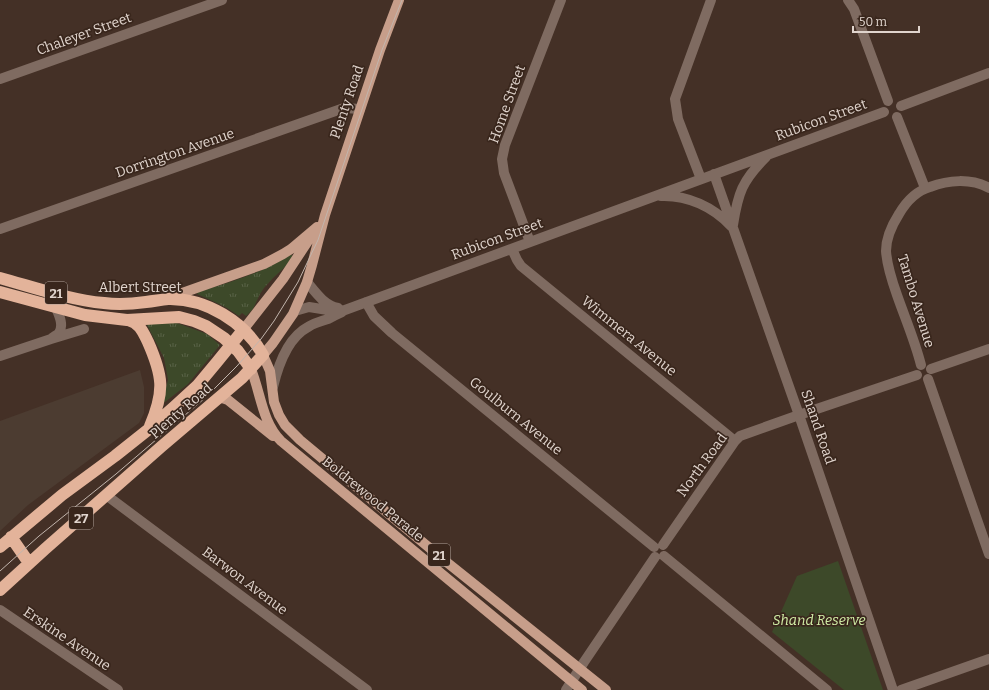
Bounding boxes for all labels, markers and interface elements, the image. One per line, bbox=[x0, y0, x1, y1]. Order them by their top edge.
scale bar bbox=[853, 8, 919, 34]
street label: Chaleyer Street bbox=[34, 9, 134, 59]
text: 50 m bbox=[859, 15, 888, 29]
street label: Home Street bbox=[485, 62, 529, 146]
street label: Plenty Road bbox=[326, 63, 368, 141]
street label: Rubicon Street bbox=[773, 96, 869, 144]
street label: Dorrington Avenue bbox=[113, 125, 237, 181]
street label: Rubicon Street bbox=[449, 215, 545, 263]
street label: Tambo Avenue bbox=[894, 252, 938, 350]
street label: Albert Street bbox=[98, 279, 182, 296]
road number: 21 bbox=[45, 282, 67, 304]
street label: Wimmera Avenue bbox=[578, 292, 680, 380]
street label: Goulburn Avenue bbox=[466, 373, 566, 459]
street label: Plenty Road bbox=[146, 379, 216, 443]
street label: Shand Road bbox=[797, 388, 839, 466]
street label: North Road bbox=[673, 430, 731, 500]
street label: Boldrewood Parade bbox=[319, 453, 427, 545]
road number: 27 bbox=[69, 507, 93, 529]
street label: Barwon Avenue bbox=[199, 543, 291, 619]
road number: 21 bbox=[428, 544, 450, 566]
street label: Erskine Avenue bbox=[20, 604, 114, 674]
park label: Shand Reserve bbox=[772, 612, 866, 629]

